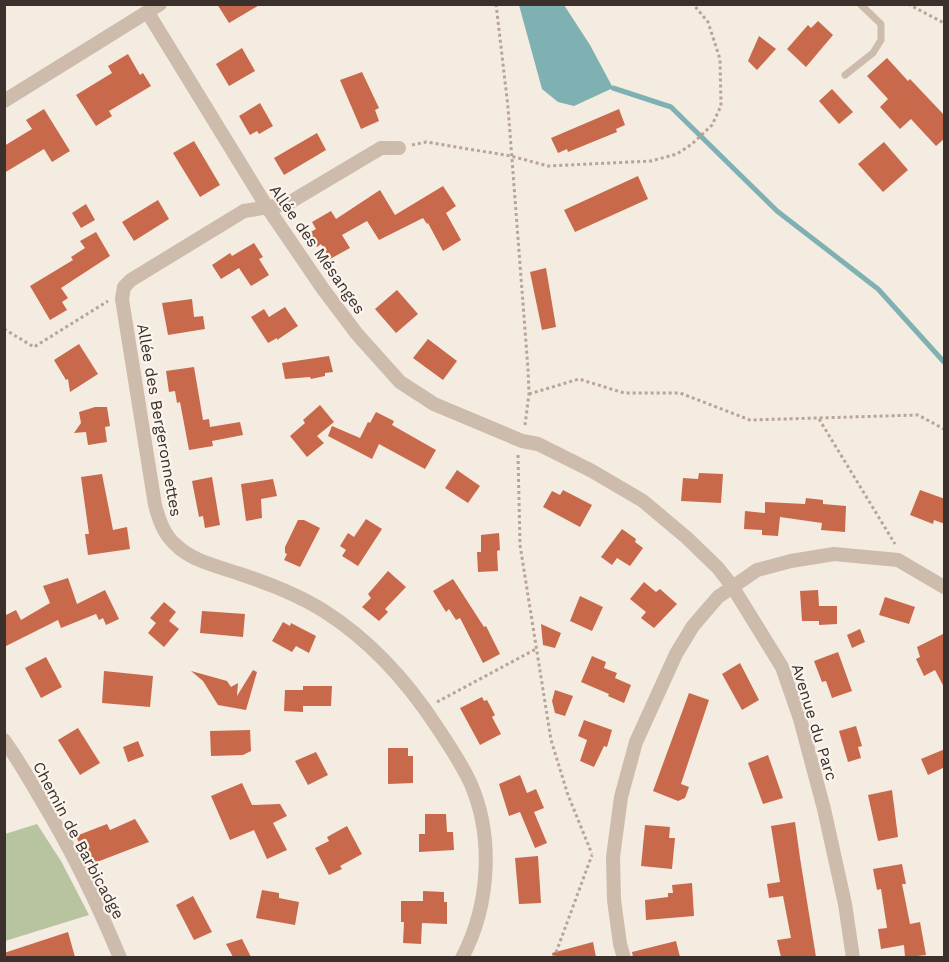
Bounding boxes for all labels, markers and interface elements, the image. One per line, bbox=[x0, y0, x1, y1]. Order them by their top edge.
street label: Allée des Mésanges bbox=[266, 181, 369, 318]
street label: Allée des Bergeronnettes bbox=[133, 322, 186, 518]
street label: Avenue du Parc bbox=[788, 661, 841, 783]
street label: Chemin de Barbicadge bbox=[29, 758, 128, 922]

